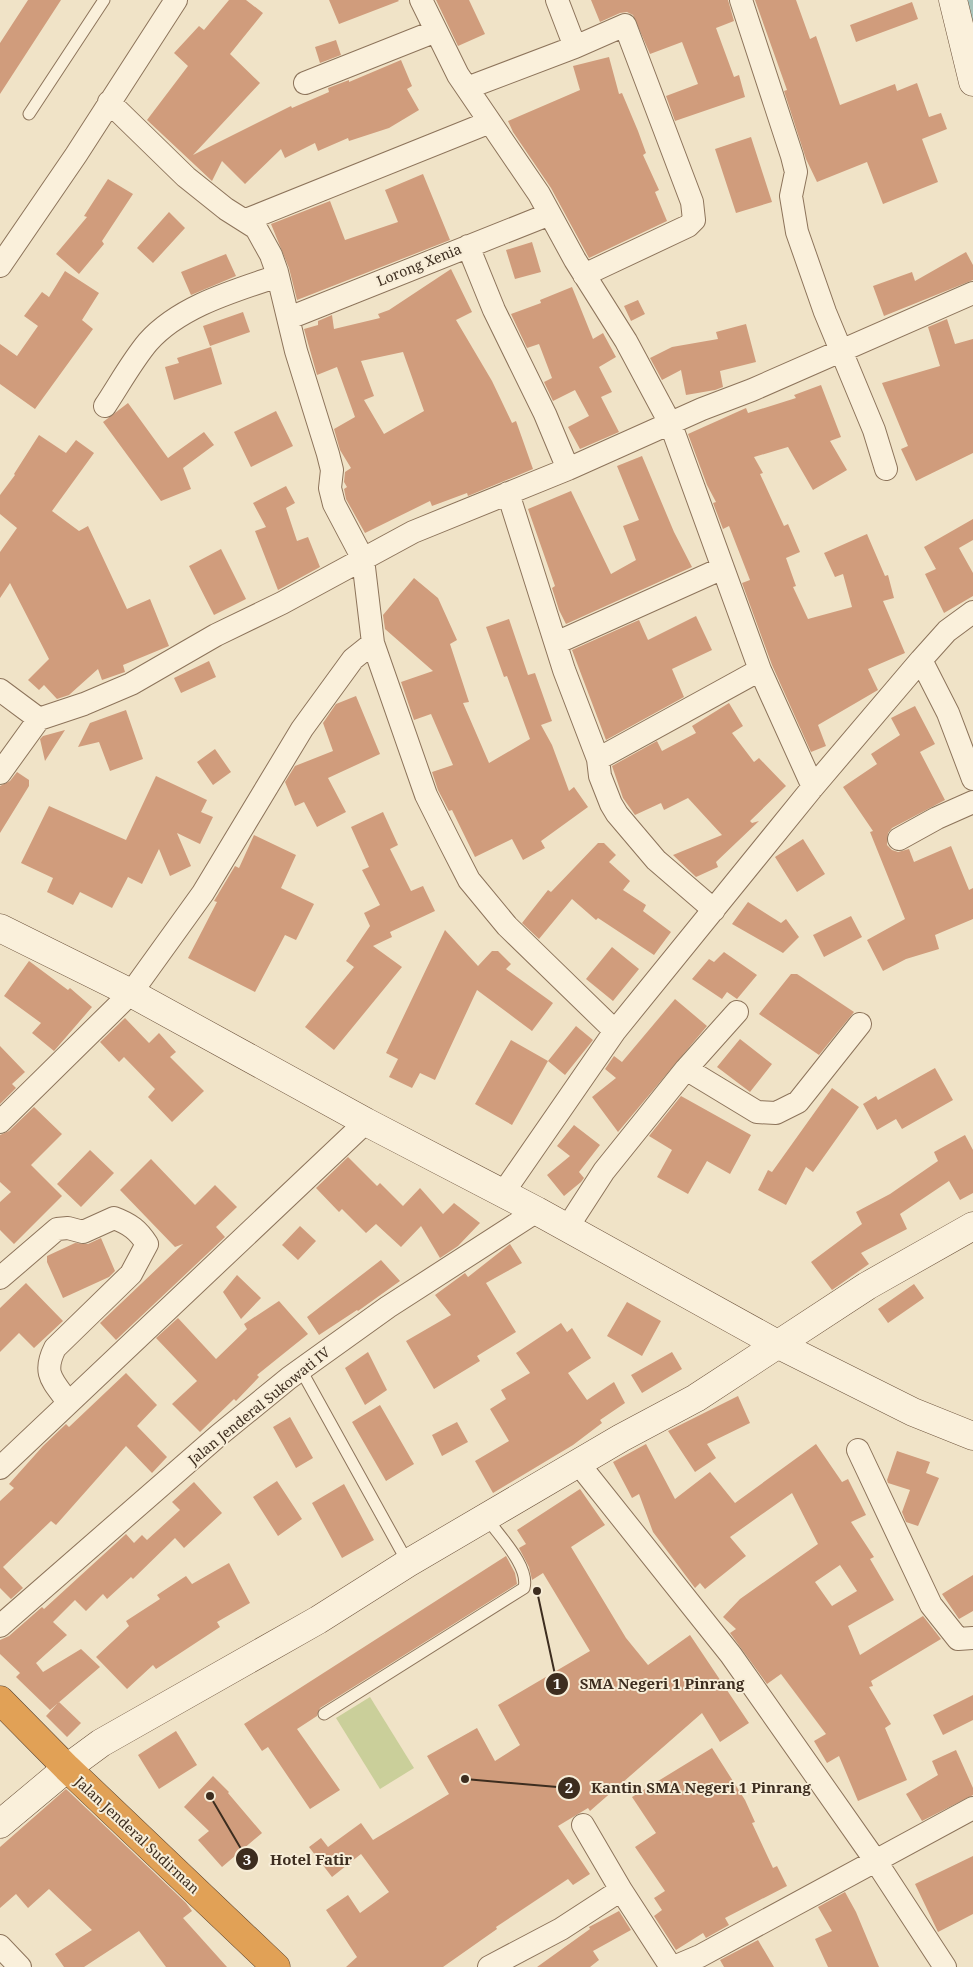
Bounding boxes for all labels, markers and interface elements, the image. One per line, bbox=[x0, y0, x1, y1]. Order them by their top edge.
street label: Lorong Xenia bbox=[374, 239, 464, 290]
street label: Jalan Jenderal Sukowati IV bbox=[183, 1342, 334, 1470]
callout: SMA Negeri 1 Pinrang bbox=[545, 1669, 754, 1699]
text: 1 bbox=[553, 1673, 561, 1693]
text: SMA Negeri 1 Pinrang bbox=[580, 1673, 745, 1693]
street label: Jalan Jenderal Sudirman bbox=[70, 1771, 204, 1897]
callout: Kantin SMA Negeri 1 Pinrang bbox=[556, 1773, 821, 1803]
text: 2 bbox=[565, 1777, 573, 1797]
text: Kantin SMA Negeri 1 Pinrang bbox=[591, 1777, 812, 1797]
callout: Hotel Fatir bbox=[235, 1844, 362, 1874]
text: 3 bbox=[243, 1849, 251, 1869]
text: Hotel Fatir bbox=[270, 1849, 352, 1869]

